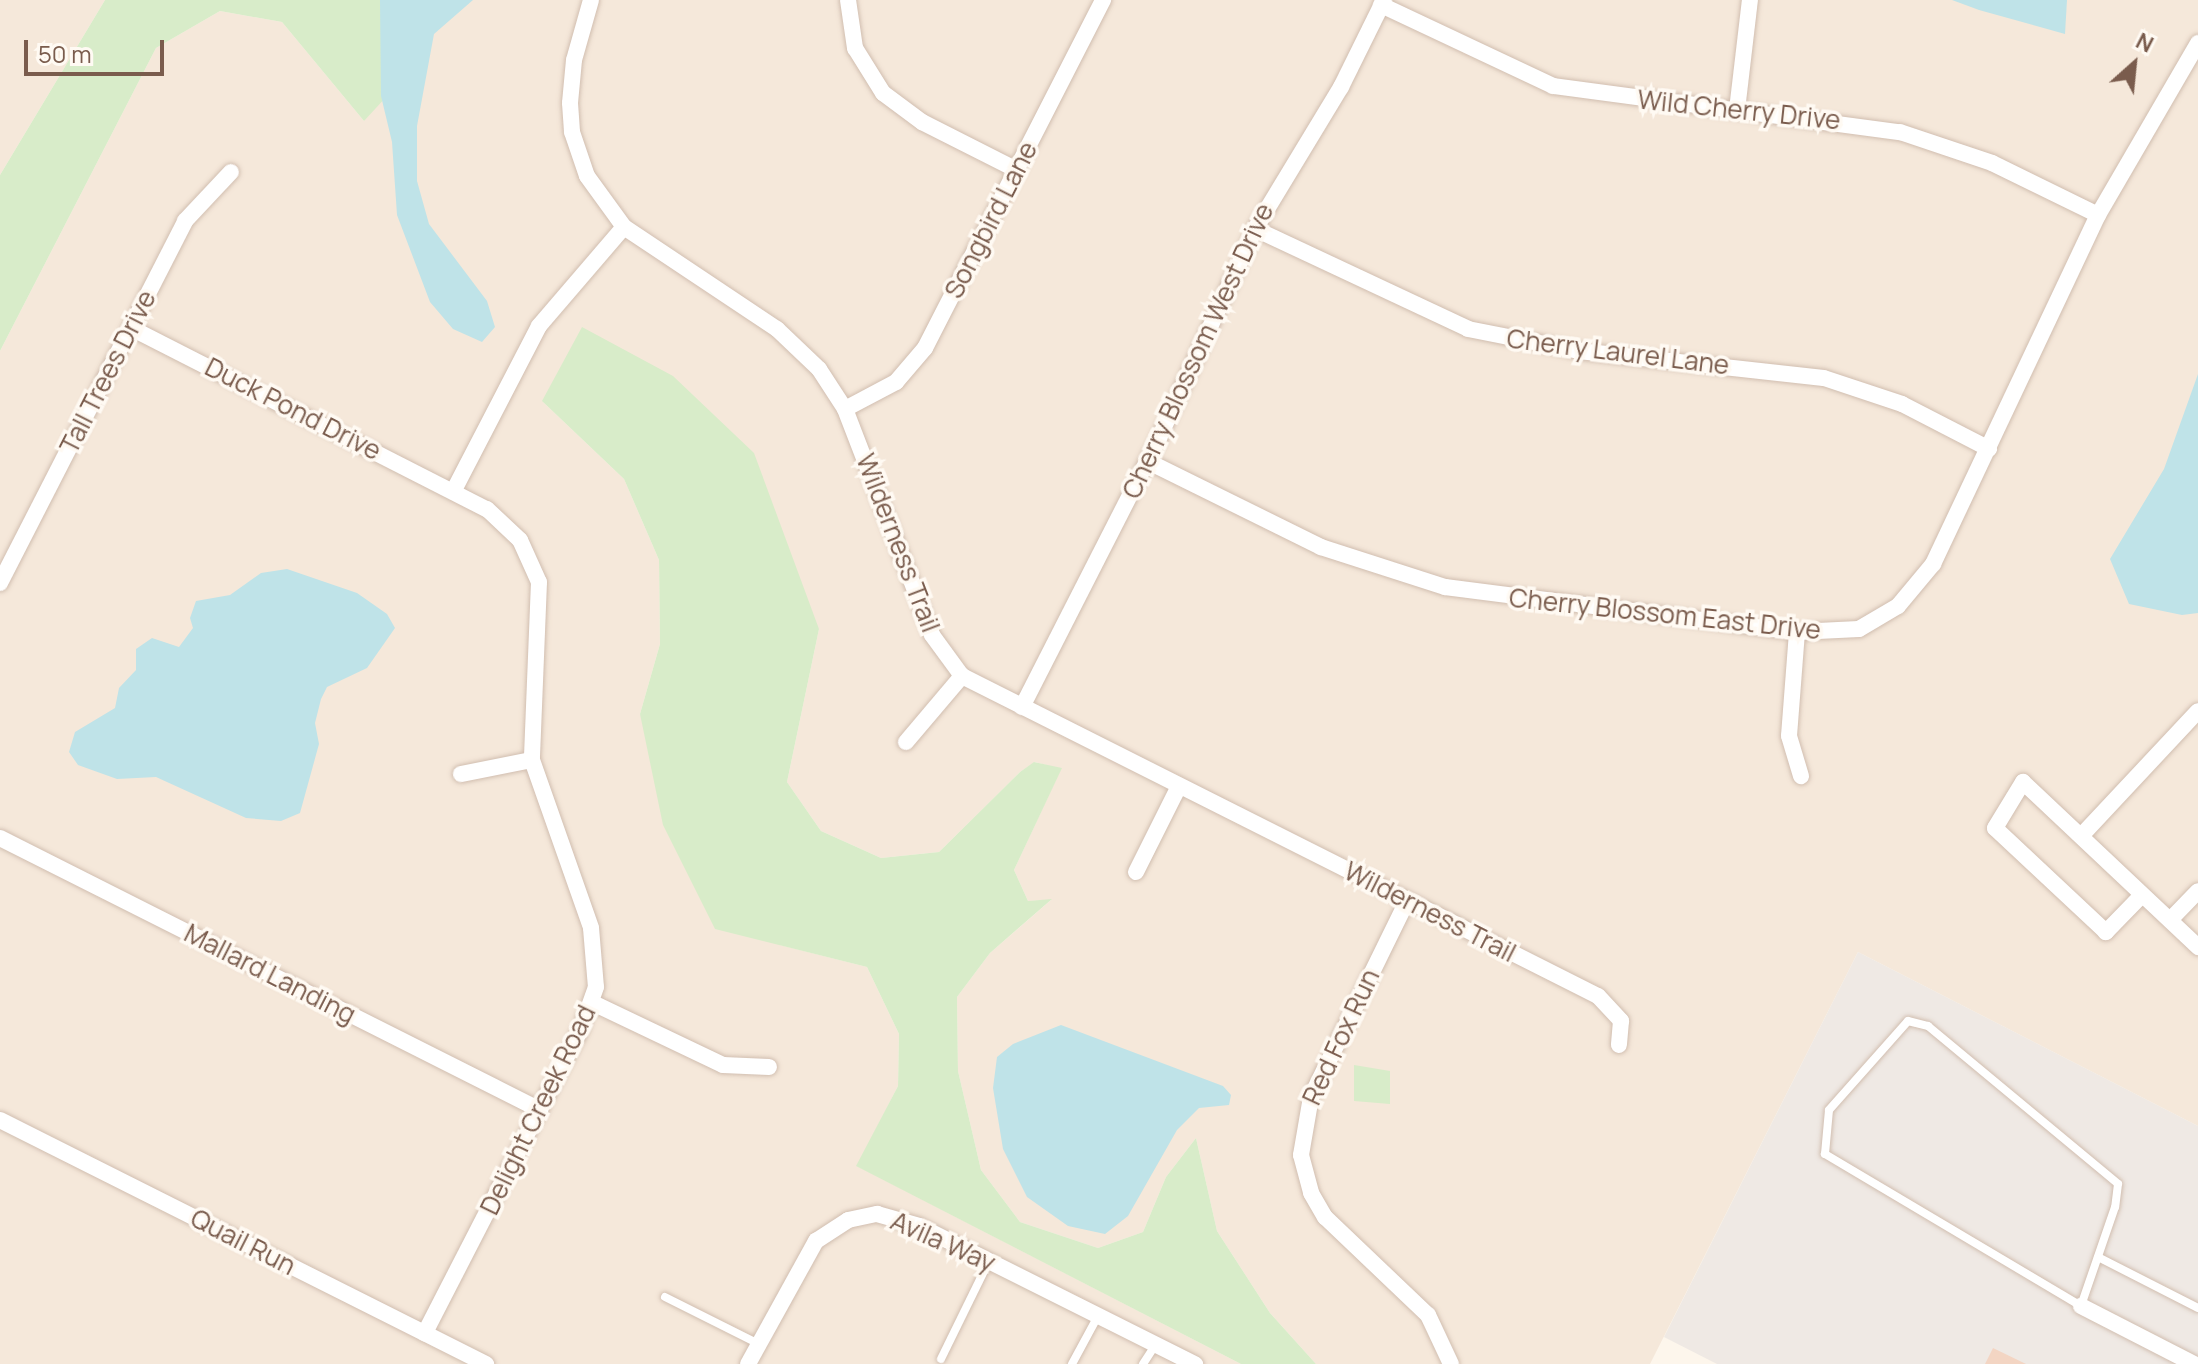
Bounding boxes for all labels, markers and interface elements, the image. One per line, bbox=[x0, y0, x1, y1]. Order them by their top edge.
scale bar bbox=[28, 24, 168, 74]
north arrow bbox=[2094, 24, 2174, 104]
text: N bbox=[2131, 26, 2159, 60]
text: 50 m bbox=[38, 37, 92, 70]
street label: Wild Cherry Drive bbox=[1636, 84, 1842, 136]
street label: Songbird Lane bbox=[938, 136, 1044, 304]
street label: Cherry Blossom West Drive bbox=[1116, 199, 1280, 503]
street label: Tall Trees Drive bbox=[54, 285, 162, 459]
street label: Cherry Laurel Lane bbox=[1505, 323, 1731, 381]
street label: Duck Pond Drive bbox=[200, 351, 386, 467]
street label: Wilderness Trail bbox=[850, 449, 946, 637]
street label: Cherry Blossom East Drive bbox=[1508, 582, 1822, 646]
street label: Wilderness Trail bbox=[1339, 855, 1521, 969]
street label: Mallard Landing bbox=[179, 917, 361, 1031]
street label: Red Fox Run bbox=[1296, 964, 1386, 1110]
street label: Delight Creek Road bbox=[474, 1000, 602, 1220]
street label: Quail Run bbox=[185, 1202, 301, 1282]
street label: Avila Way bbox=[886, 1205, 1000, 1279]

